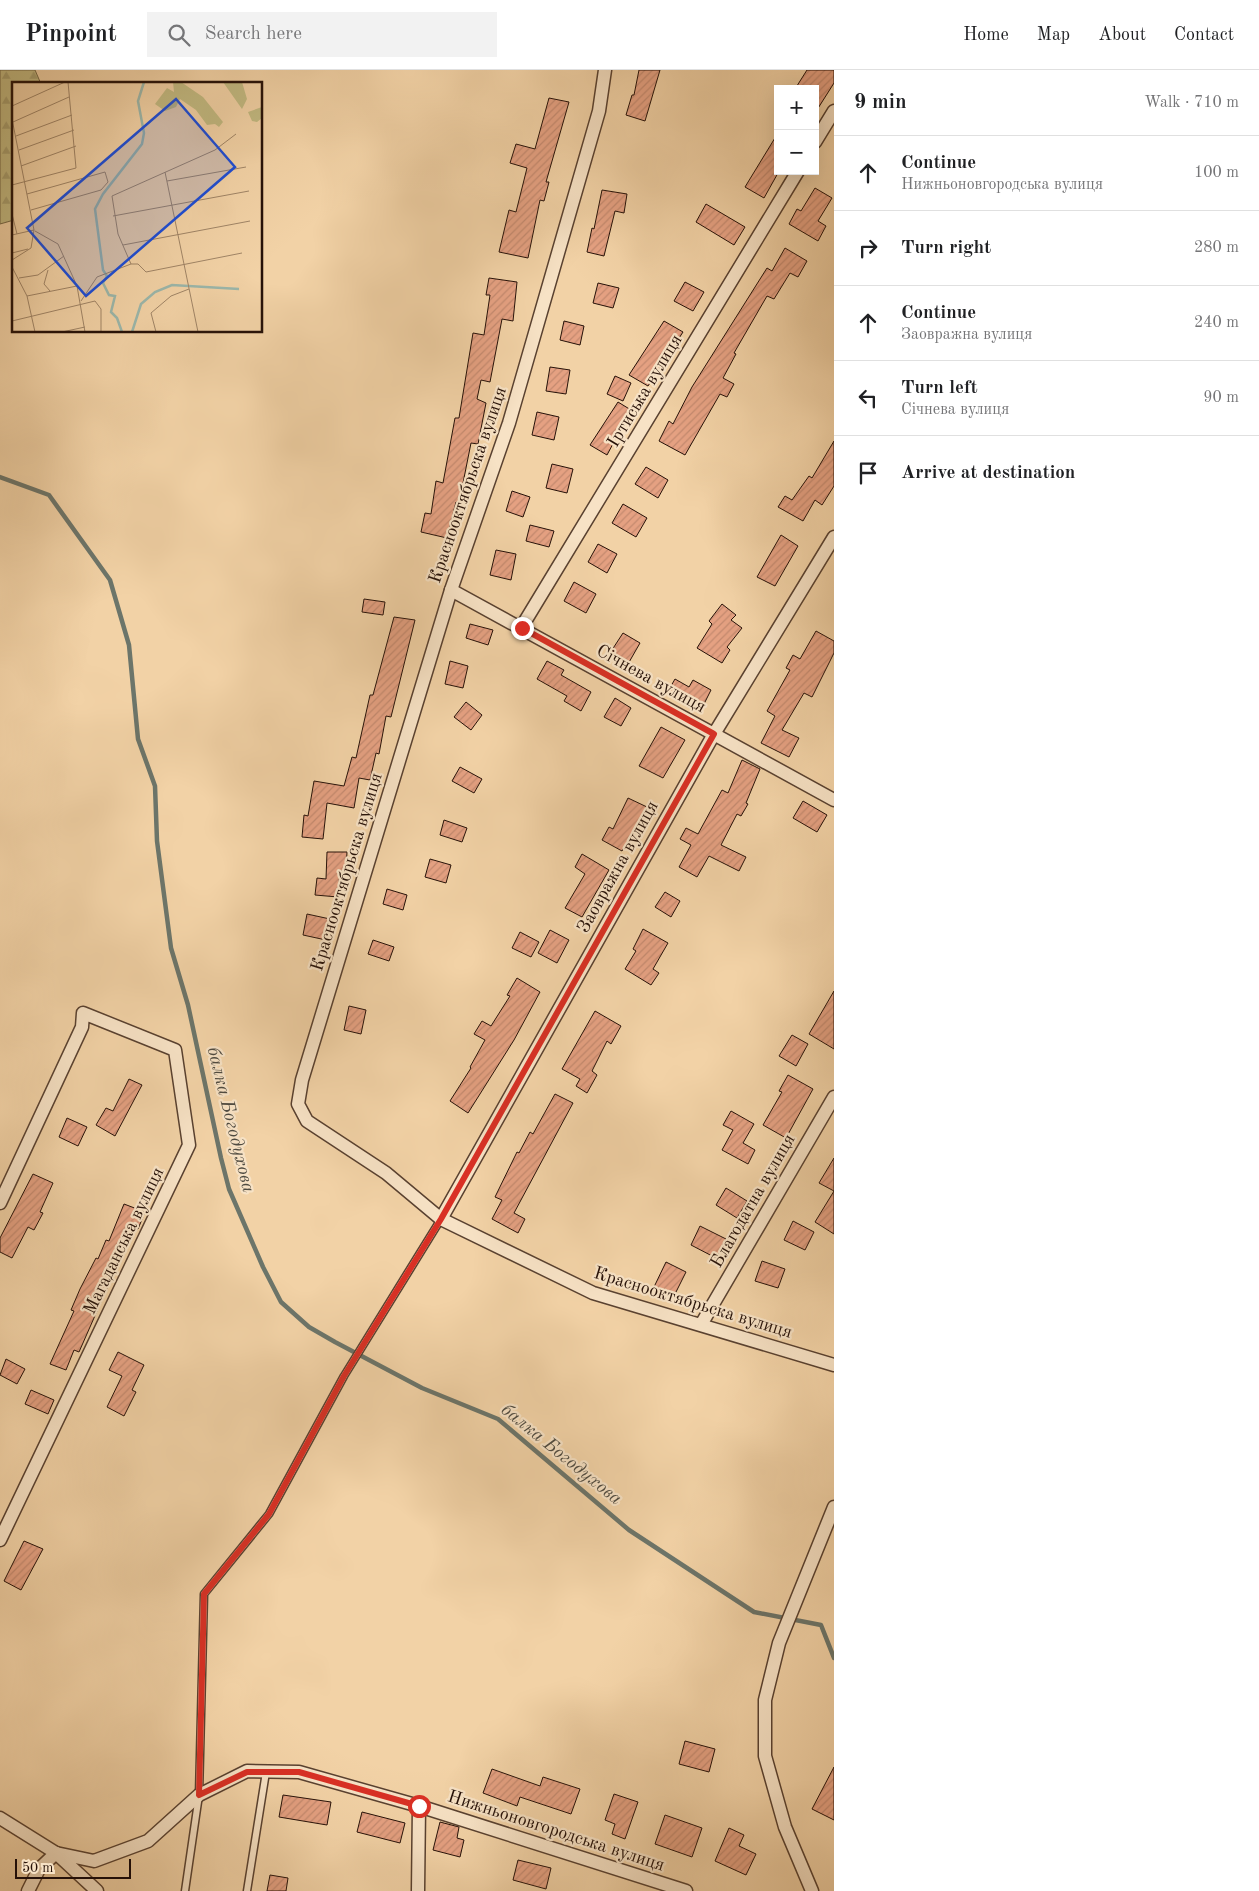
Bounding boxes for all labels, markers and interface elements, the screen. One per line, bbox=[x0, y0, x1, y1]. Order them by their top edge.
search box bbox=[147, 12, 497, 57]
icon: search bbox=[165, 21, 193, 49]
text: Pinpoint bbox=[25, 23, 117, 47]
text: Search here bbox=[205, 25, 302, 44]
text: Home bbox=[963, 26, 1009, 44]
text: Map bbox=[1037, 26, 1070, 44]
text: About bbox=[1098, 26, 1146, 44]
text: Contact bbox=[1174, 26, 1234, 44]
inset map bbox=[12, 82, 262, 332]
map controls bbox=[774, 85, 819, 175]
button: + bbox=[774, 85, 819, 130]
text: 9 min bbox=[854, 92, 907, 113]
text: Walk · 710 m bbox=[1144, 95, 1239, 111]
button: − bbox=[774, 130, 819, 175]
text: Continue bbox=[901, 154, 976, 173]
icon: ahead bbox=[854, 159, 882, 187]
text: 100 m bbox=[1194, 165, 1239, 181]
text: Нижньоновгородська вулиця bbox=[901, 177, 1103, 193]
icon: right bbox=[854, 234, 882, 262]
text: Turn right bbox=[901, 239, 991, 258]
text: 280 m bbox=[1194, 240, 1239, 256]
text: Continue bbox=[901, 304, 976, 323]
icon: ahead bbox=[854, 309, 882, 337]
text: 240 m bbox=[1194, 315, 1239, 331]
text: Заовражна вулиця bbox=[901, 327, 1032, 343]
street label: Іртиська вулиця bbox=[604, 331, 686, 451]
text: Turn left bbox=[901, 379, 978, 398]
street label: Краснооктябрьска вулиця bbox=[426, 384, 510, 586]
icon: left bbox=[854, 384, 882, 412]
text: 90 m bbox=[1203, 390, 1239, 406]
text: Січнева вулиця bbox=[901, 402, 1009, 418]
icon: arrive bbox=[854, 459, 882, 487]
text: Arrive at destination bbox=[901, 464, 1075, 483]
route end bbox=[511, 617, 534, 640]
street label: Січнева вулиця bbox=[593, 642, 709, 716]
street label: Краснооктябрьска вулиця bbox=[308, 771, 386, 973]
street label: Заовражна вулиця bbox=[574, 798, 662, 936]
water label: балка Богодухова bbox=[203, 1045, 258, 1195]
street label: Благодатна вулиця bbox=[707, 1131, 799, 1271]
street label: Магаданська вулиця bbox=[81, 1165, 167, 1317]
street label: Краснооктябрьска вулиця bbox=[592, 1264, 794, 1342]
water label: балка Богодухова bbox=[497, 1400, 626, 1509]
street label: Нижньоновгородська вулиця bbox=[445, 1787, 667, 1875]
route start bbox=[408, 1795, 431, 1818]
scale bar bbox=[15, 1856, 131, 1879]
text: 50 m bbox=[22, 1861, 53, 1875]

